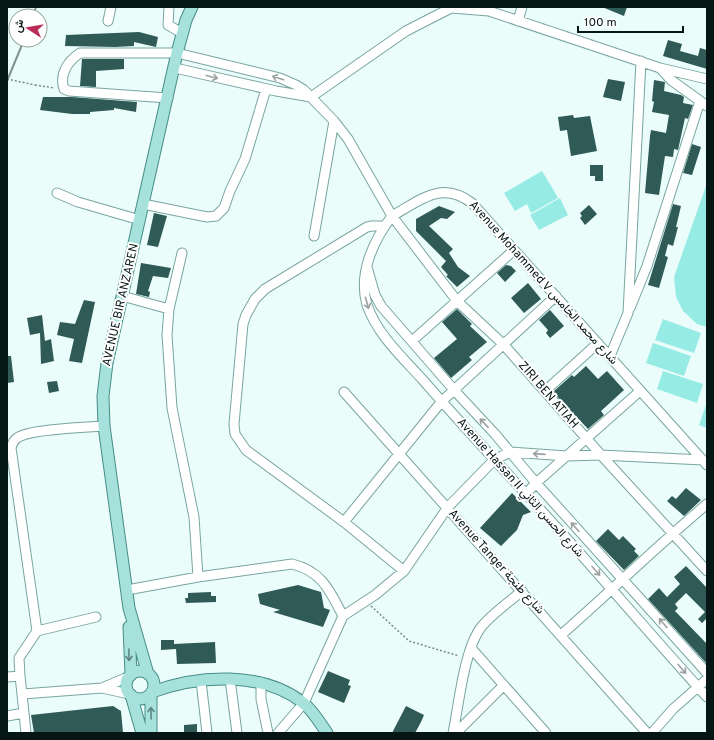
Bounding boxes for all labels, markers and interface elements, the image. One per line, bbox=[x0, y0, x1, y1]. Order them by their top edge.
north arrow bbox=[8, 8, 48, 48]
scale bar bbox=[578, 8, 683, 34]
text: 100 m bbox=[584, 15, 617, 31]
text: ش bbox=[11, 18, 27, 34]
one-way arrow bbox=[206, 74, 219, 82]
one-way arrow bbox=[271, 74, 284, 81]
street label: Avenue Mohammed V شارع محمد الخامس bbox=[465, 198, 621, 368]
street label: AVENUE BIR ANZAREN bbox=[99, 242, 143, 368]
one-way arrow bbox=[364, 296, 372, 309]
street label: ZIRI BEN ATIAH bbox=[514, 358, 582, 432]
street label: Avenue Hassan II شارع الحسن الثاني bbox=[452, 415, 587, 562]
one-way arrow bbox=[480, 418, 489, 428]
one-way arrow bbox=[533, 450, 546, 457]
street label: Avenue Tanger شارع طنجة bbox=[445, 506, 547, 618]
one-way arrow bbox=[571, 522, 580, 532]
one-way arrow bbox=[591, 566, 601, 576]
one-way arrow bbox=[658, 618, 667, 628]
one-way arrow bbox=[126, 648, 133, 661]
one-way arrow bbox=[677, 664, 687, 674]
one-way arrow bbox=[147, 707, 155, 720]

